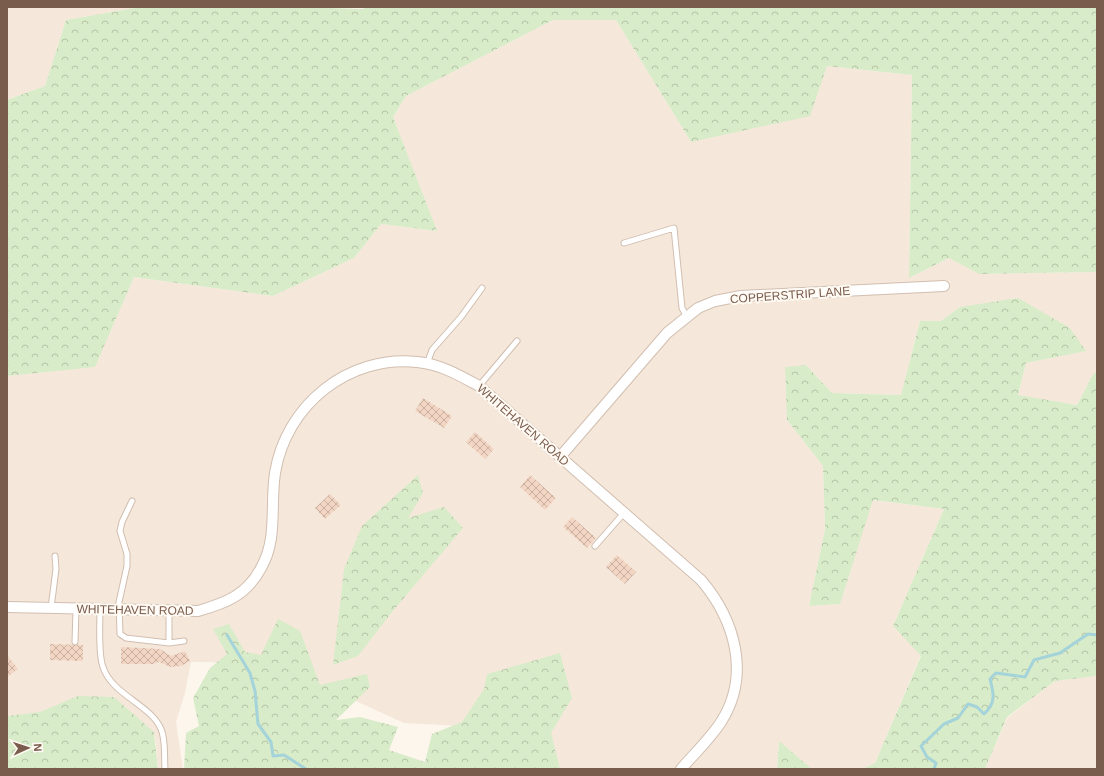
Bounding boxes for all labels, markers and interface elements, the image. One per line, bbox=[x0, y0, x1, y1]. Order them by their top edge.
street label: COPPERSTRIP LANE bbox=[729, 284, 851, 306]
street label: WHITEHAVEN ROAD bbox=[474, 381, 572, 469]
street label: WHITEHAVEN ROAD bbox=[76, 602, 194, 618]
north arrow bbox=[8, 728, 48, 768]
text: N bbox=[32, 743, 44, 752]

